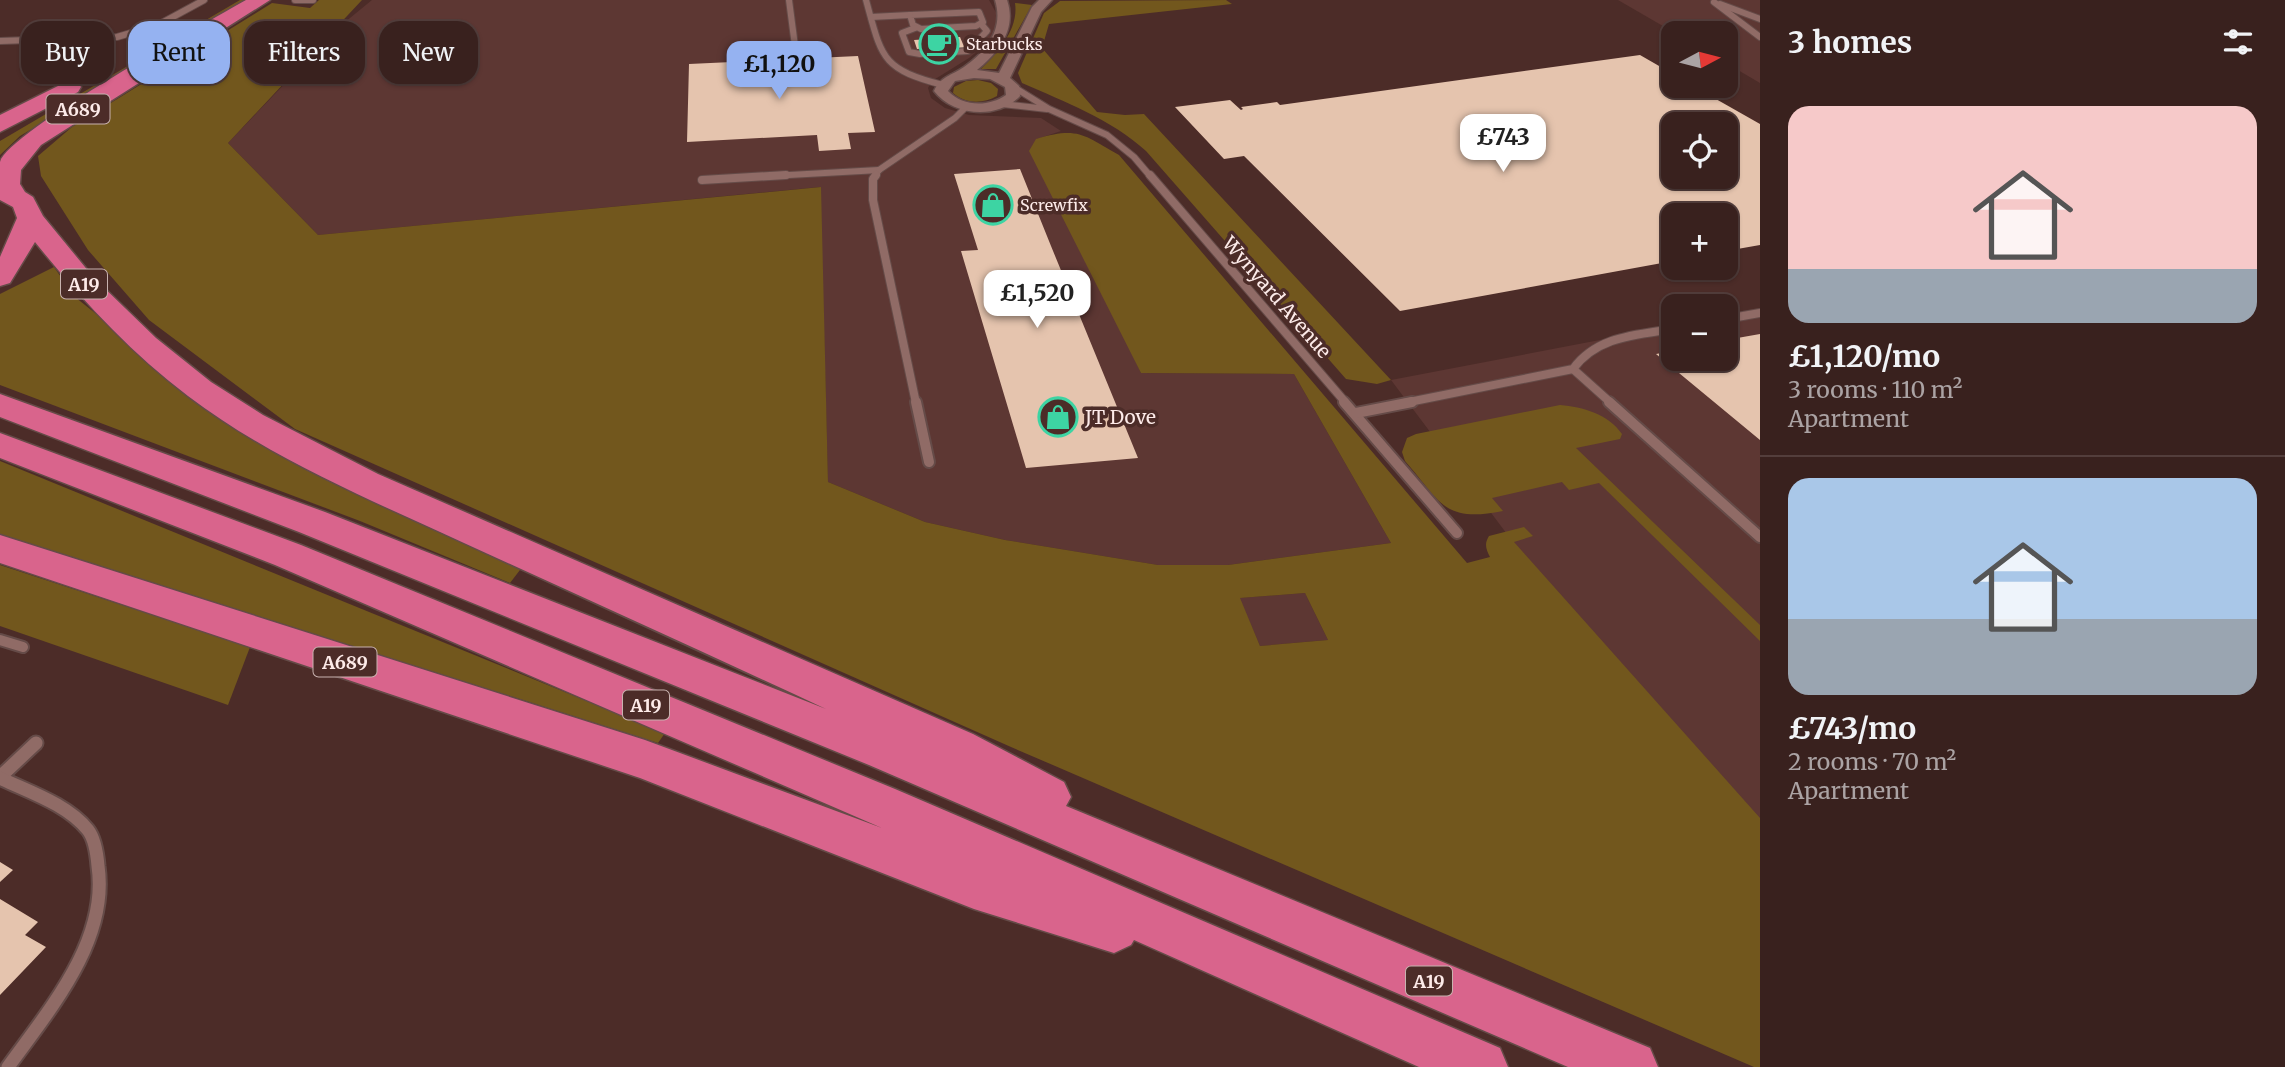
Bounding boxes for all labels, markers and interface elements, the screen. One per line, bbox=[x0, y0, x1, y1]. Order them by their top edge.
chip: Buy bbox=[21, 21, 114, 84]
chip: Rent bbox=[128, 21, 230, 84]
chip: Filters bbox=[244, 21, 365, 84]
chip: New bbox=[379, 21, 478, 84]
north arrow bbox=[1661, 21, 1738, 98]
map controls bbox=[1661, 21, 1738, 371]
cafe icon: Starbucks bbox=[918, 23, 960, 65]
text: 3 homes bbox=[1788, 23, 1912, 61]
icon: filters bbox=[2219, 23, 2257, 61]
place label: Starbucks bbox=[966, 34, 1043, 54]
pin: £1,120 bbox=[722, 42, 836, 101]
text: £1,120 bbox=[743, 49, 815, 78]
road number: A689 bbox=[46, 94, 110, 124]
button: locate bbox=[1661, 112, 1738, 189]
pin: £743 bbox=[1462, 114, 1544, 174]
text: £743 bbox=[1476, 122, 1530, 151]
icon: home bbox=[1960, 152, 2086, 278]
shop icon: Screwfix bbox=[972, 184, 1014, 226]
place label: Screwfix bbox=[1020, 195, 1088, 215]
button: + bbox=[1661, 203, 1738, 280]
street label: Wynyard Avenue bbox=[1217, 230, 1336, 363]
road number: A19 bbox=[61, 270, 107, 298]
pin: £1,520 bbox=[980, 270, 1094, 330]
text: £1,520 bbox=[1000, 278, 1074, 307]
button: − bbox=[1661, 294, 1738, 371]
text: £1,120/mo bbox=[1788, 337, 1940, 375]
text: 3 rooms · 110 m² bbox=[1788, 375, 1962, 404]
shop icon: JT Dove bbox=[1037, 396, 1079, 438]
text: Apartment bbox=[1788, 404, 1909, 433]
place label: JT Dove bbox=[1084, 405, 1156, 429]
icon: home bbox=[1960, 524, 2086, 650]
road number: A689 bbox=[314, 648, 376, 676]
road number: A19 bbox=[623, 690, 669, 720]
text: £743/mo bbox=[1788, 709, 1916, 747]
text: 2 rooms · 70 m² bbox=[1788, 747, 1956, 776]
text: Apartment bbox=[1788, 776, 1909, 805]
road number: A19 bbox=[1406, 966, 1452, 996]

